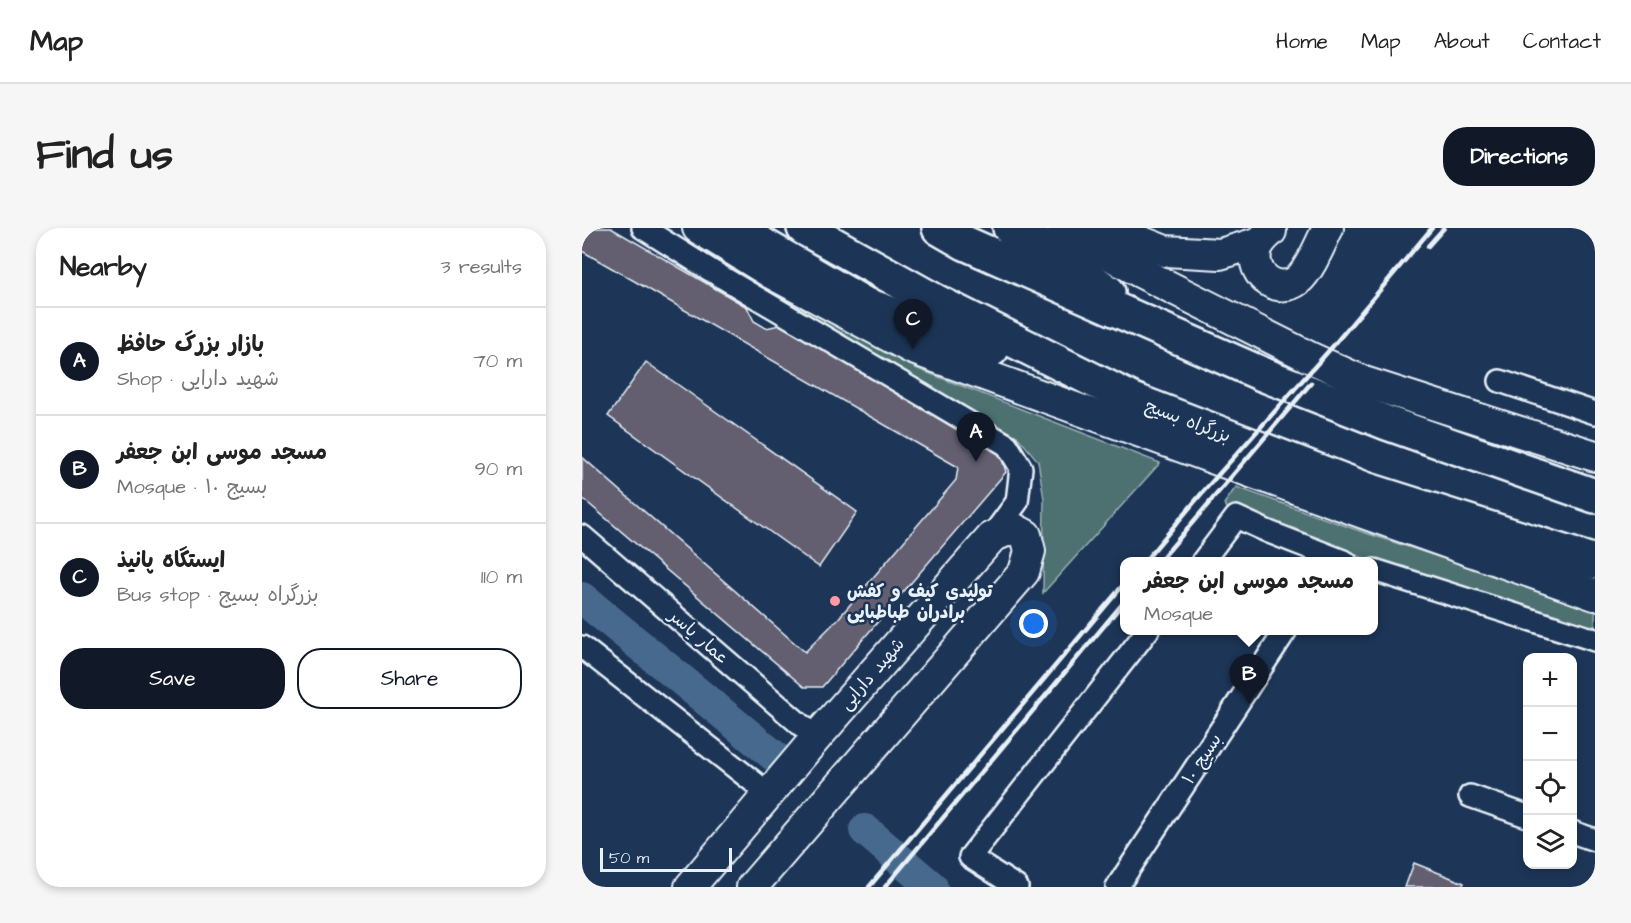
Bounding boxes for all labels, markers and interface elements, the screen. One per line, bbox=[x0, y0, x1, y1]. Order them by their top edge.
text: Map bbox=[30, 22, 83, 61]
text: Home bbox=[1276, 27, 1328, 56]
text: Map bbox=[1361, 27, 1401, 56]
text: About bbox=[1434, 27, 1490, 56]
text: Contact bbox=[1523, 27, 1601, 56]
text: Find us bbox=[36, 127, 173, 185]
button: Directions bbox=[1443, 127, 1595, 186]
text: Nearby bbox=[60, 249, 147, 285]
text: 3 results bbox=[440, 253, 522, 281]
pin: C bbox=[894, 300, 932, 349]
text: بازار بزرگ حافظ bbox=[117, 329, 264, 360]
text: A bbox=[73, 347, 86, 375]
text: 70 m bbox=[474, 347, 522, 375]
text: Shop · شهید دارایی bbox=[117, 365, 279, 393]
street label: بزرگراه بسیج bbox=[1142, 393, 1234, 449]
pin: A bbox=[956, 412, 996, 462]
text: مسجد موسی ابن جعفر bbox=[117, 437, 327, 468]
text: B bbox=[72, 455, 87, 483]
text: 90 m bbox=[474, 455, 522, 483]
text: Mosque · بسیج ۱۰ bbox=[117, 473, 267, 501]
text: ایستگاه پانیذ bbox=[117, 545, 225, 576]
popup bbox=[1120, 557, 1378, 635]
text: C bbox=[72, 563, 87, 591]
text: 110 m bbox=[481, 563, 522, 591]
text: مسجد موسی ابن جعفر bbox=[1144, 566, 1354, 597]
place label: تولیدی کیف و کفش برادران طباطبایی bbox=[847, 579, 993, 625]
text: Bus stop · بزرگراه بسیج bbox=[117, 581, 319, 609]
marker: تولیدی کیف و کفش برادران طباطبایی bbox=[828, 594, 842, 608]
text: Mosque bbox=[1144, 600, 1213, 628]
street label: عمار یاسر bbox=[662, 602, 735, 670]
your location bbox=[1019, 609, 1048, 638]
street label: شهید دارایی bbox=[834, 632, 910, 716]
button: Save bbox=[60, 648, 285, 709]
button: Share bbox=[297, 648, 522, 709]
map controls bbox=[1523, 653, 1577, 869]
button: + bbox=[1523, 653, 1577, 707]
pin: B bbox=[1230, 654, 1268, 704]
button: − bbox=[1523, 707, 1577, 761]
street label: بسیج ۱۰ bbox=[1176, 729, 1228, 789]
button: locate bbox=[1523, 761, 1577, 815]
button: layers bbox=[1523, 815, 1577, 869]
scale bar bbox=[600, 845, 732, 872]
text: 50 m bbox=[609, 847, 649, 869]

